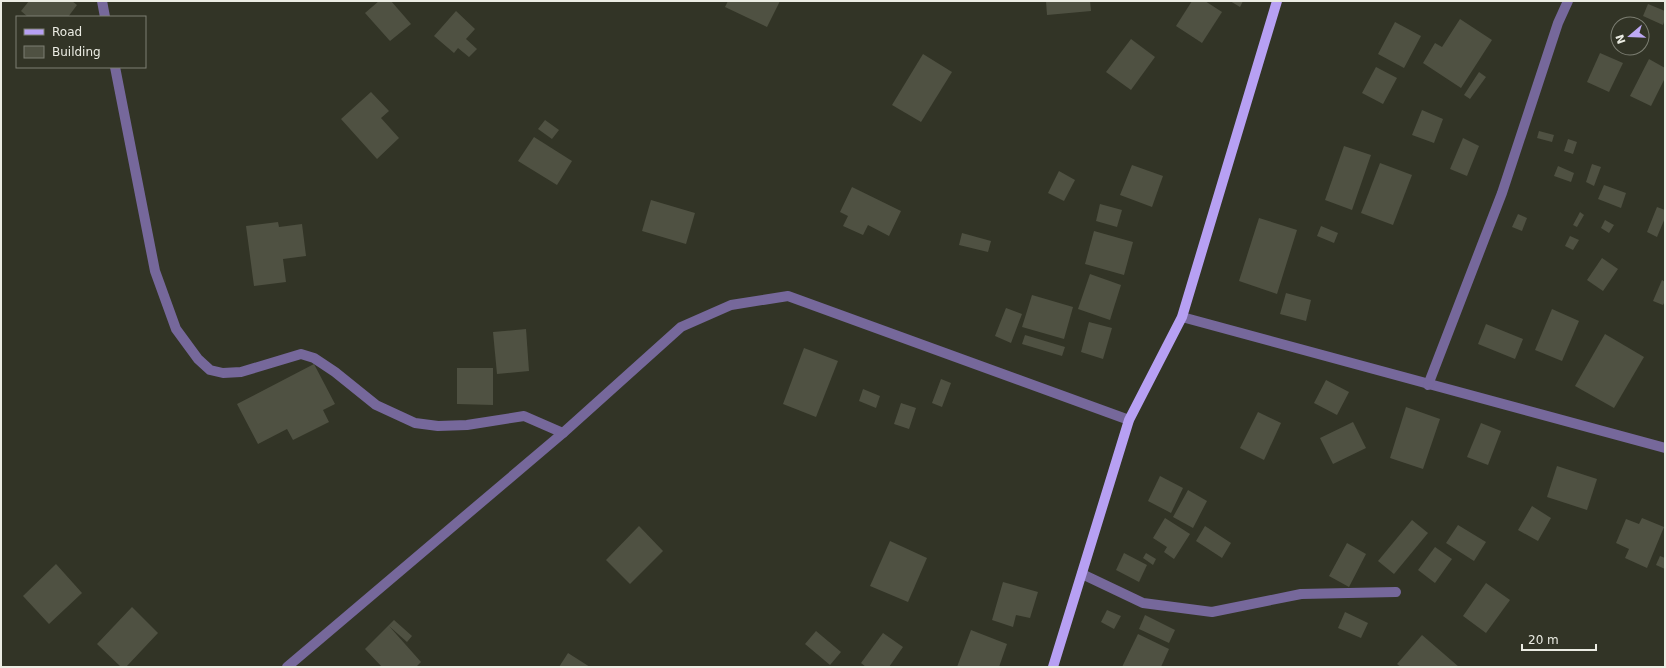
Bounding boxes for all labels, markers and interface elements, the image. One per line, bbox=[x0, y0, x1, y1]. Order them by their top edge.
legend bbox=[16, 16, 146, 68]
north arrow bbox=[1610, 16, 1650, 56]
text: Road bbox=[52, 25, 82, 39]
text: N bbox=[1613, 33, 1629, 46]
text: Building bbox=[52, 45, 101, 59]
scale bar bbox=[1522, 626, 1596, 652]
text: 20 m bbox=[1528, 633, 1559, 647]

